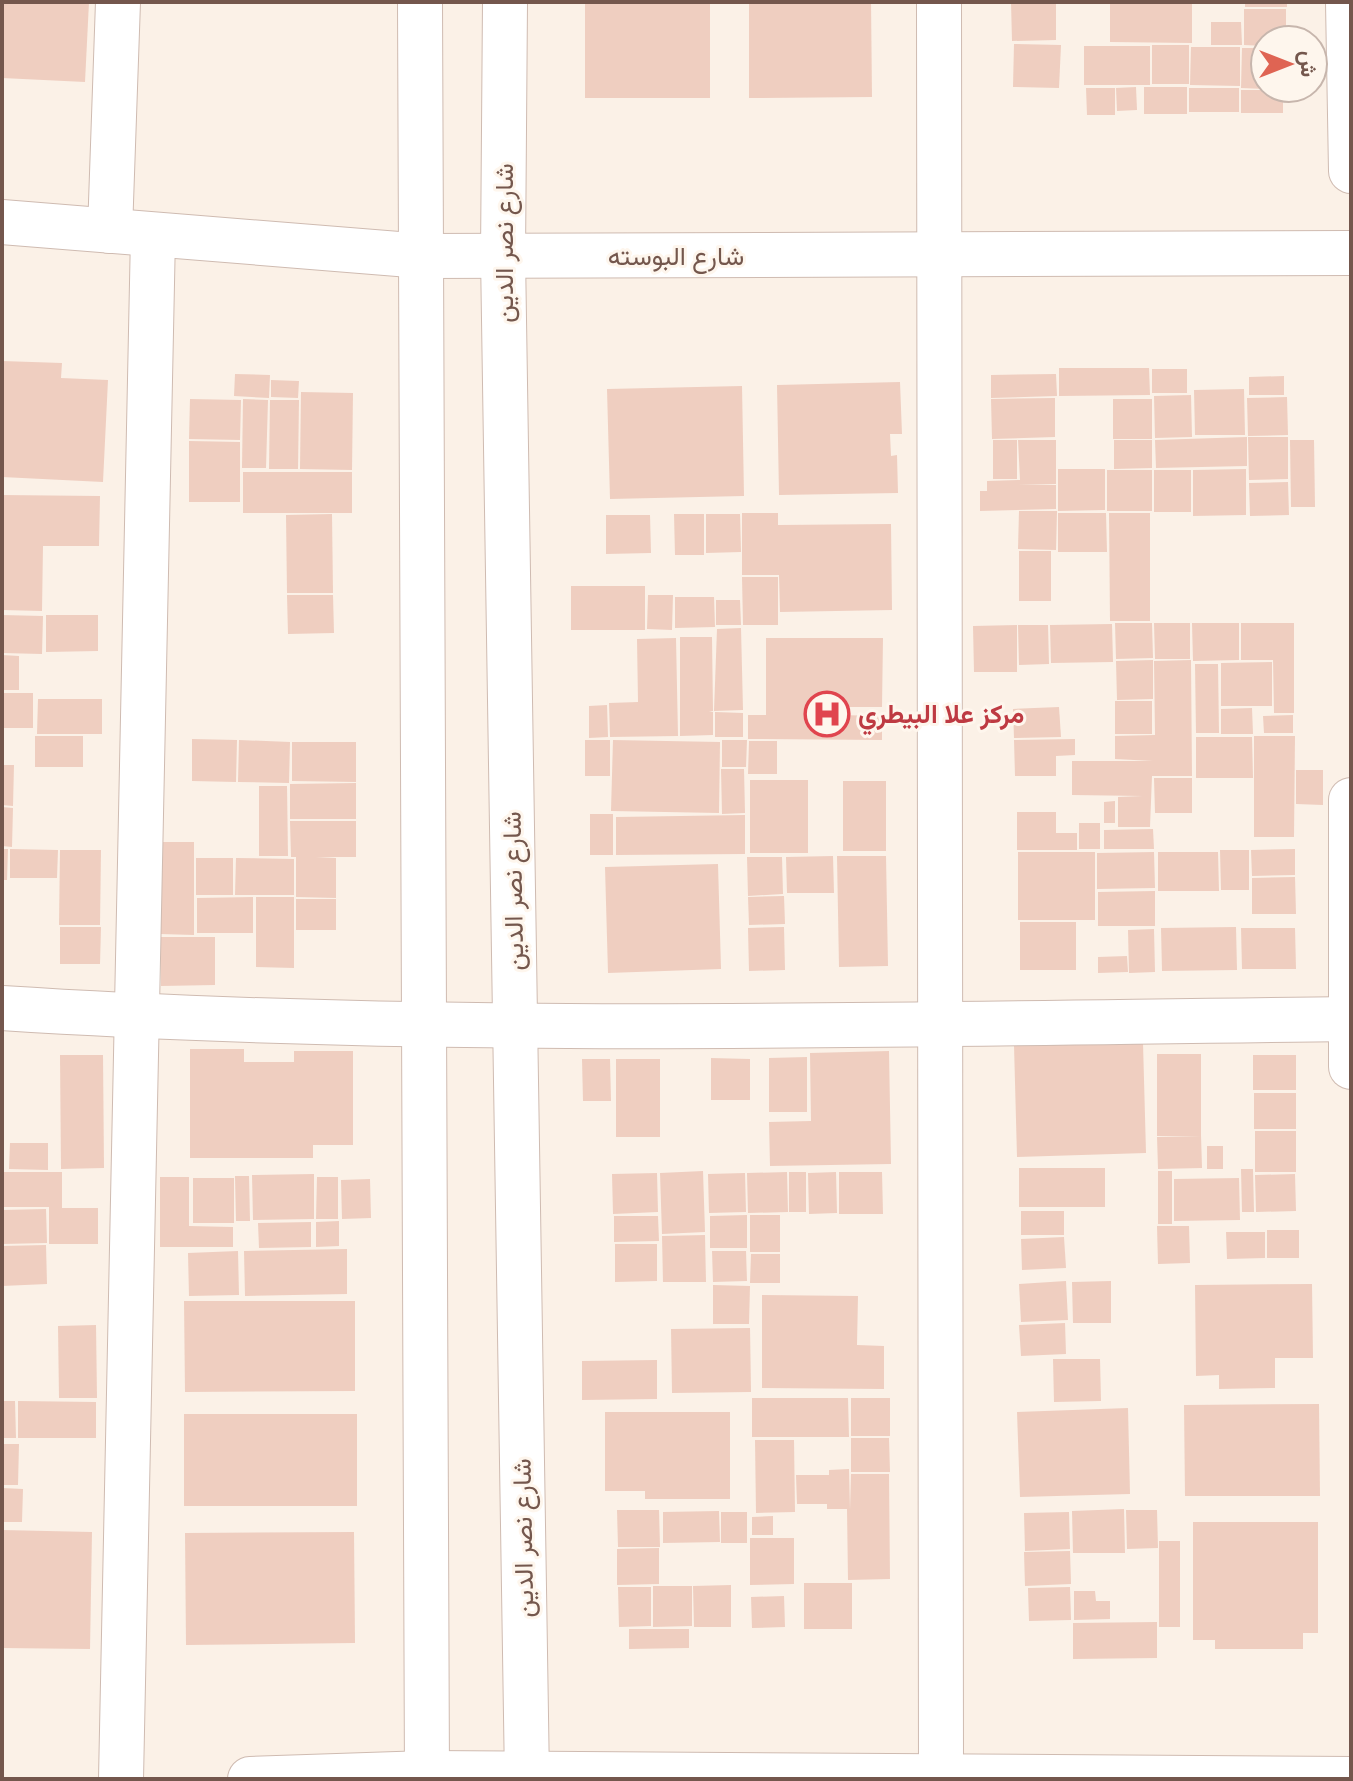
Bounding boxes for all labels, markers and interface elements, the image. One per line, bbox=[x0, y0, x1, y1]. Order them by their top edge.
north arrow bbox=[1249, 24, 1329, 104]
text: ش bbox=[1293, 51, 1320, 77]
street label: شارع نصر الدين bbox=[490, 163, 523, 323]
street label: شارع البوسته bbox=[608, 242, 744, 275]
hospital icon: مركز علا البيطري bbox=[803, 690, 851, 738]
place label: مركز علا البيطري bbox=[858, 700, 1025, 736]
street label: شارع نصر الدين bbox=[498, 811, 533, 971]
street label: شارع نصر الدين bbox=[508, 1458, 543, 1618]

